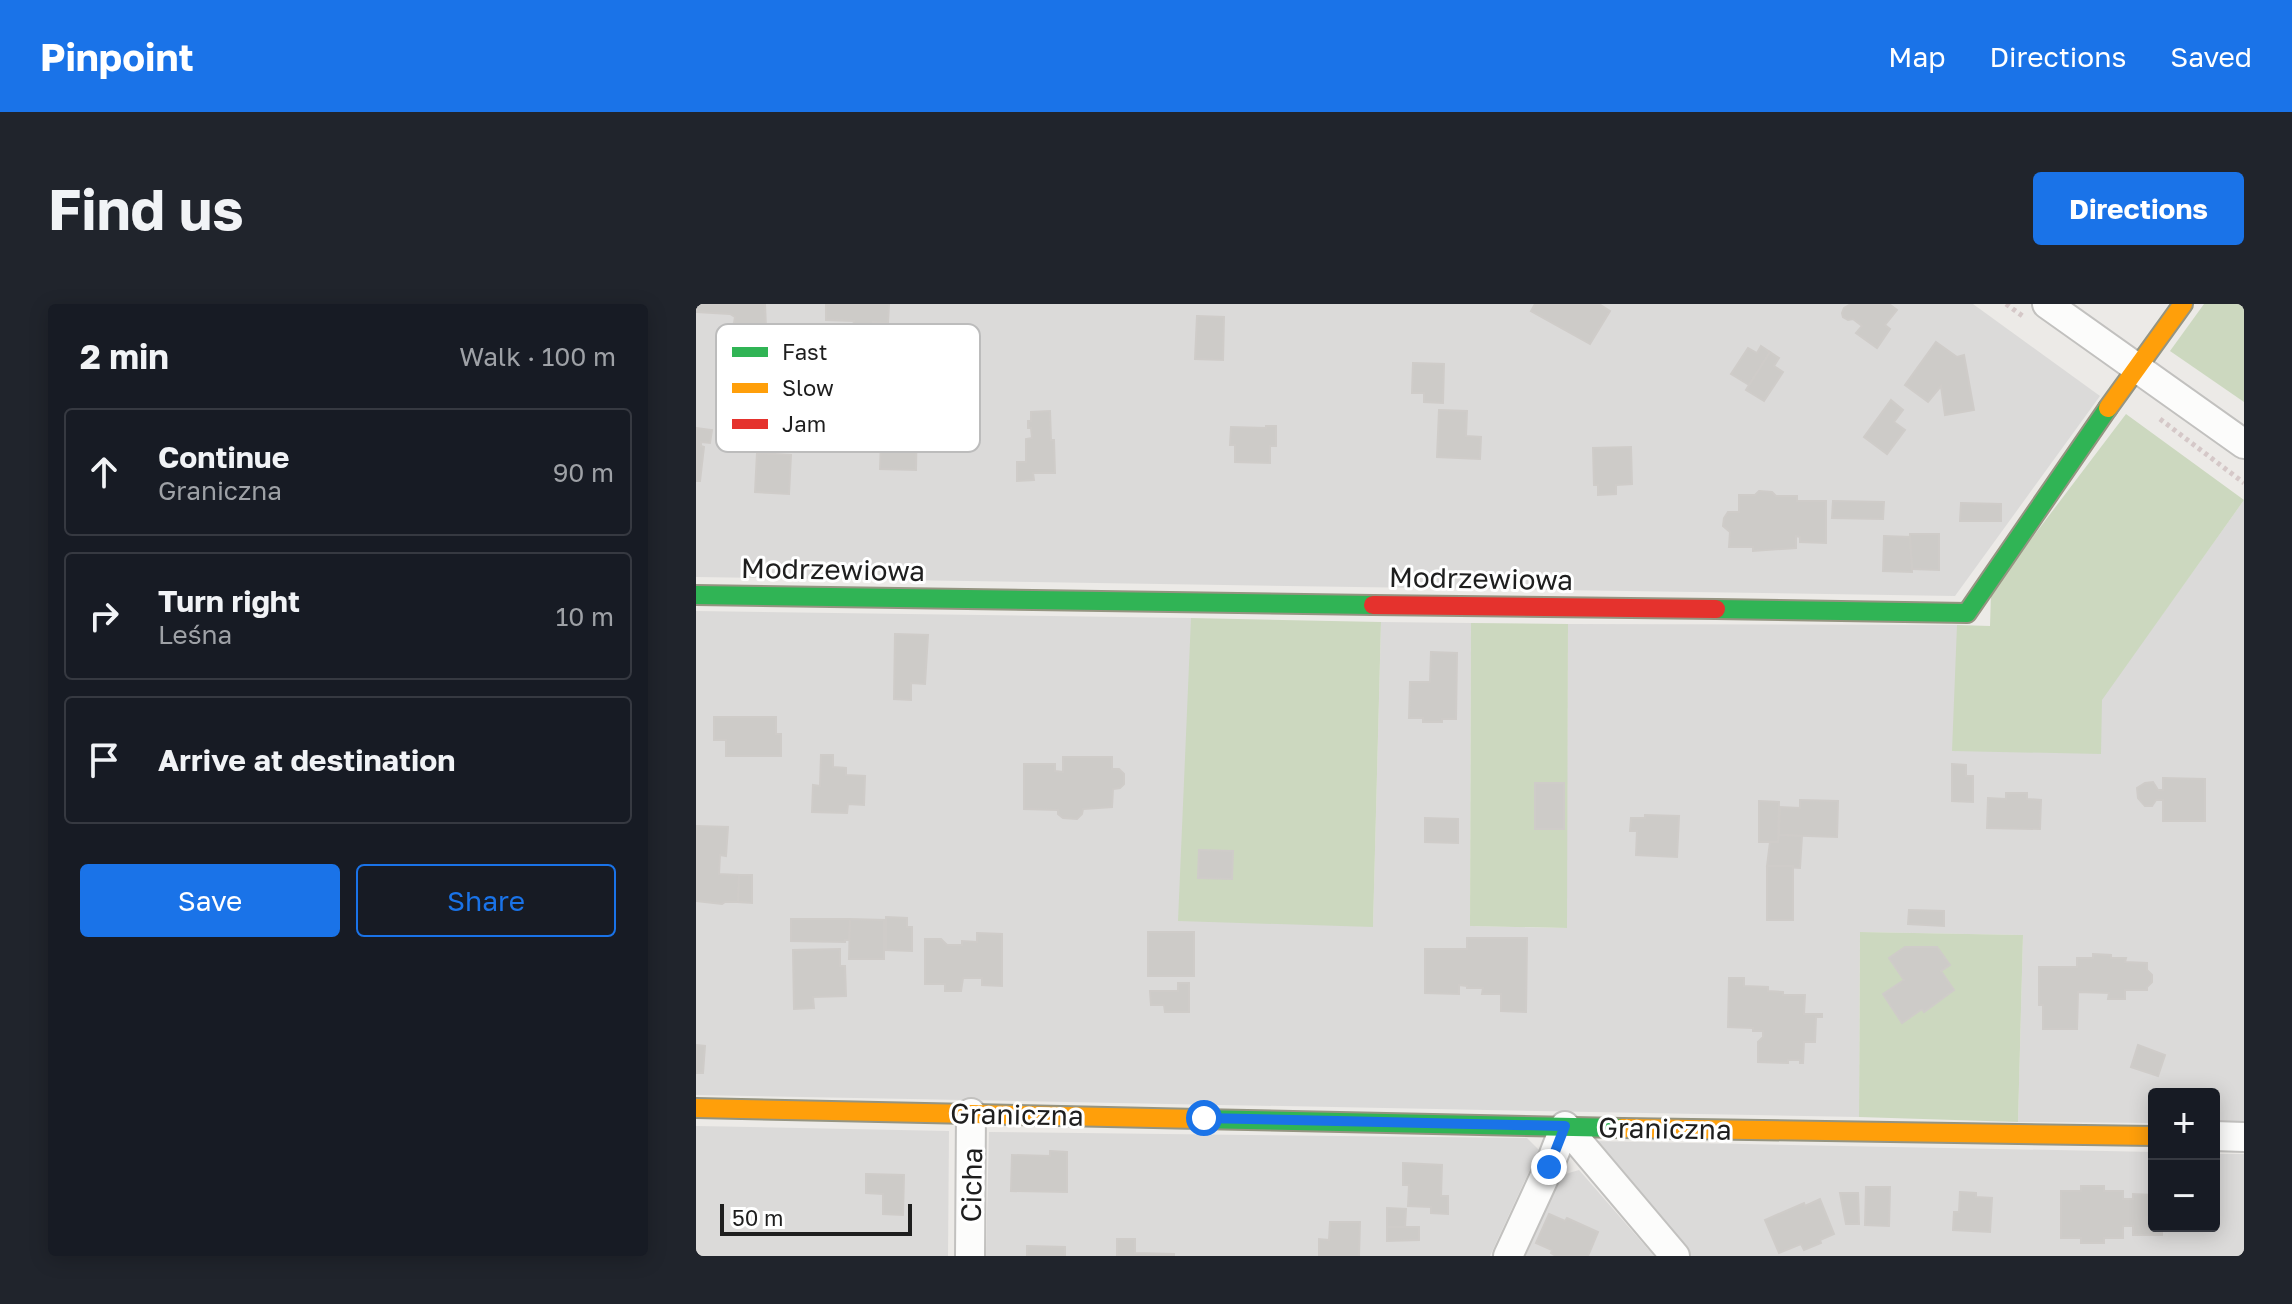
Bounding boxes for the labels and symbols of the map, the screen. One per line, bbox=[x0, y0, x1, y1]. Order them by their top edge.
legend bbox=[716, 324, 980, 452]
text: Fast bbox=[782, 338, 828, 365]
text: Slow bbox=[782, 374, 834, 401]
text: Jam bbox=[782, 410, 826, 437]
street label: Modrzewiowa bbox=[741, 551, 925, 587]
street label: Modrzewiowa bbox=[1389, 560, 1573, 596]
street label: Graniczna bbox=[950, 1096, 1084, 1132]
route start bbox=[1186, 1100, 1222, 1136]
street label: Graniczna bbox=[1598, 1110, 1732, 1146]
street label: Cicha bbox=[954, 1147, 988, 1223]
route end bbox=[1531, 1149, 1567, 1185]
scale bar bbox=[720, 1200, 912, 1236]

